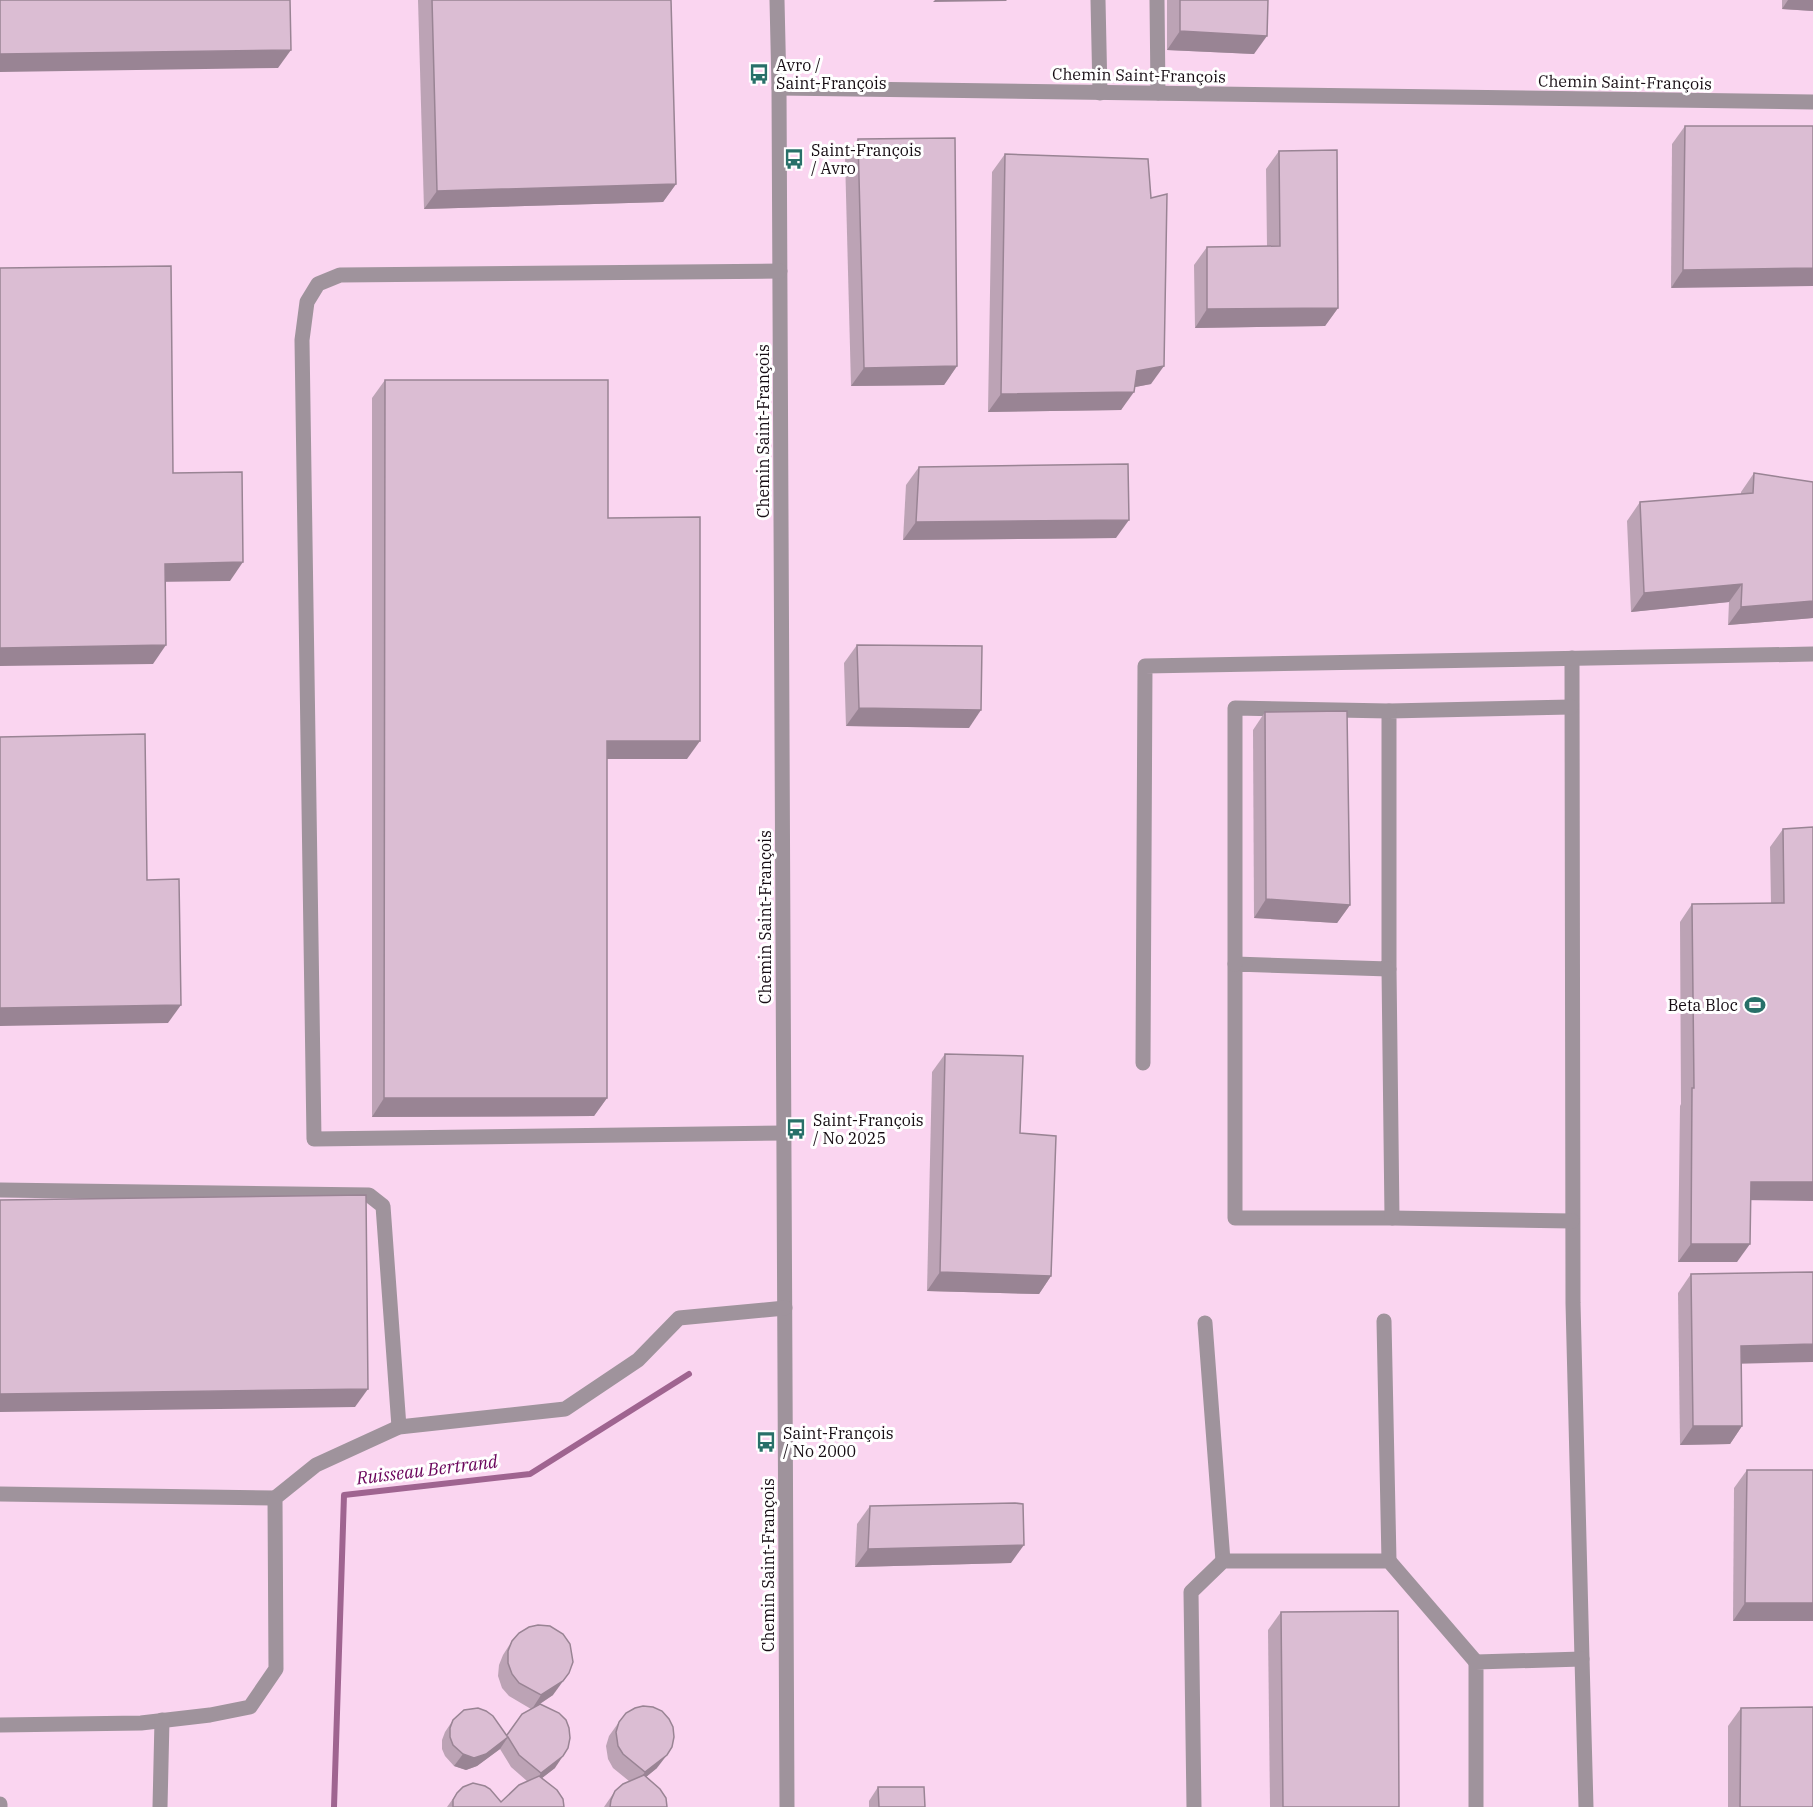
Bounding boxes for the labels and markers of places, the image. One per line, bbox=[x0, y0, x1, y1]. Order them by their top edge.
place label: Avro / Saint-François bbox=[776, 55, 887, 93]
bus stop icon: Avro / Saint-François bbox=[747, 62, 771, 86]
place label: Saint-François / Avro bbox=[811, 140, 922, 178]
bus stop icon: Saint-François / Avro bbox=[782, 147, 806, 171]
sports icon: Beta Bloc bbox=[1743, 993, 1767, 1017]
place label: Beta Bloc bbox=[1668, 995, 1738, 1015]
place label: Saint-François / No 2025 bbox=[813, 1110, 924, 1148]
bus stop icon: Saint-François / No 2025 bbox=[784, 1117, 808, 1141]
place label: Saint-François / No 2000 bbox=[783, 1423, 894, 1461]
bus stop icon: Saint-François / No 2000 bbox=[754, 1430, 778, 1454]

